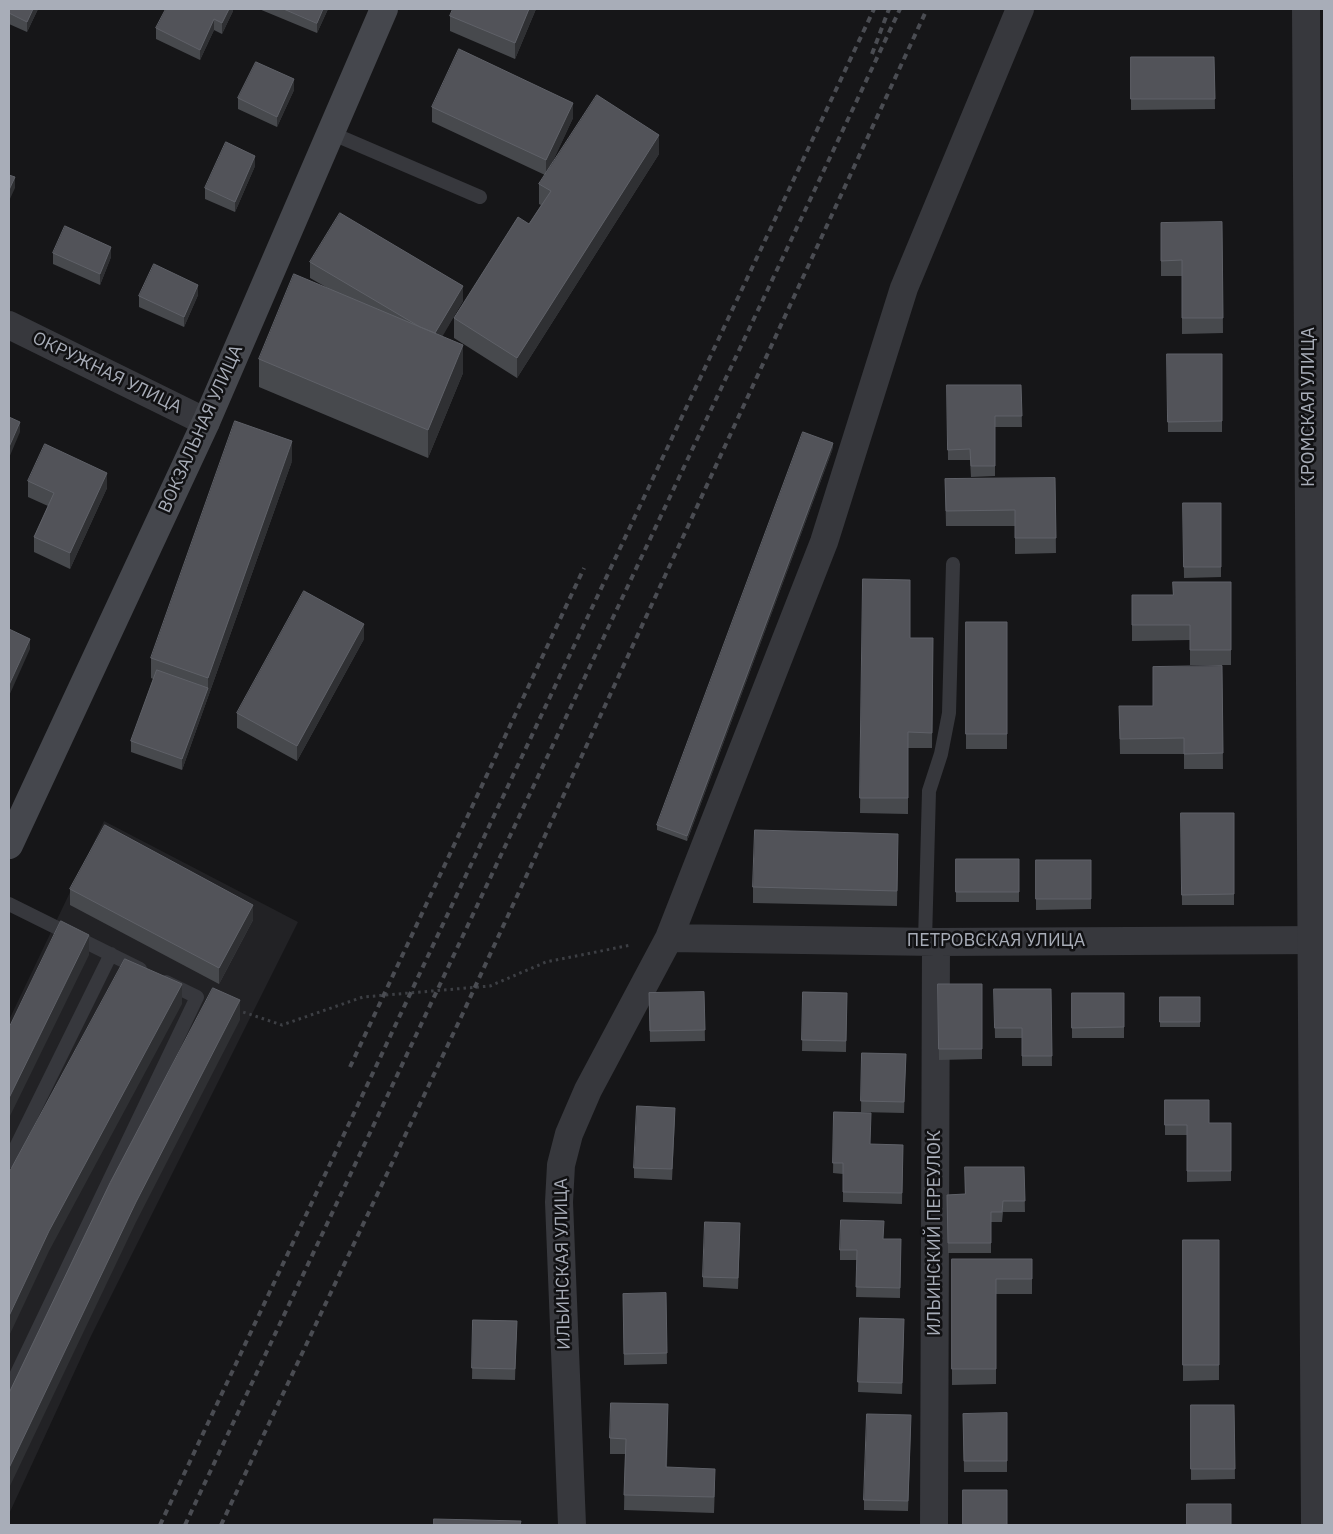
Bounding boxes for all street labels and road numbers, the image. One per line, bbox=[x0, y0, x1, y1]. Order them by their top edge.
street label: ОКРУЖНАЯ УЛИЦА bbox=[29, 327, 185, 419]
street label: КРОМСКАЯ УЛИЦА bbox=[1298, 327, 1320, 487]
street label: ВОКЗАЛЬНАЯ УЛИЦА bbox=[154, 342, 248, 516]
street label: ПЕТРОВСКАЯ УЛИЦА bbox=[907, 930, 1085, 952]
street label: ИЛЬИНСКИЙ ПЕРЕУЛОК bbox=[924, 1130, 946, 1336]
street label: ИЛЬИНСКАЯ УЛИЦА bbox=[551, 1178, 575, 1350]

